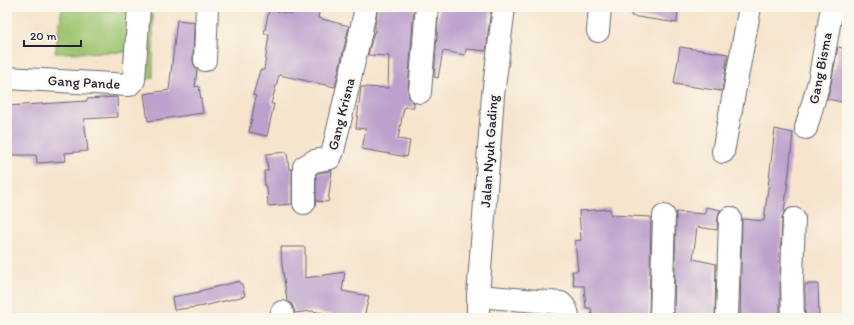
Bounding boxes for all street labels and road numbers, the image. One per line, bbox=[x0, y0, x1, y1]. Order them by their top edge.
street label: Gang Bisma bbox=[805, 30, 836, 106]
street label: Gang Pande bbox=[47, 72, 121, 93]
street label: Gang Krisna bbox=[324, 75, 359, 152]
street label: Jalan Nyuh Gading bbox=[477, 93, 502, 208]

